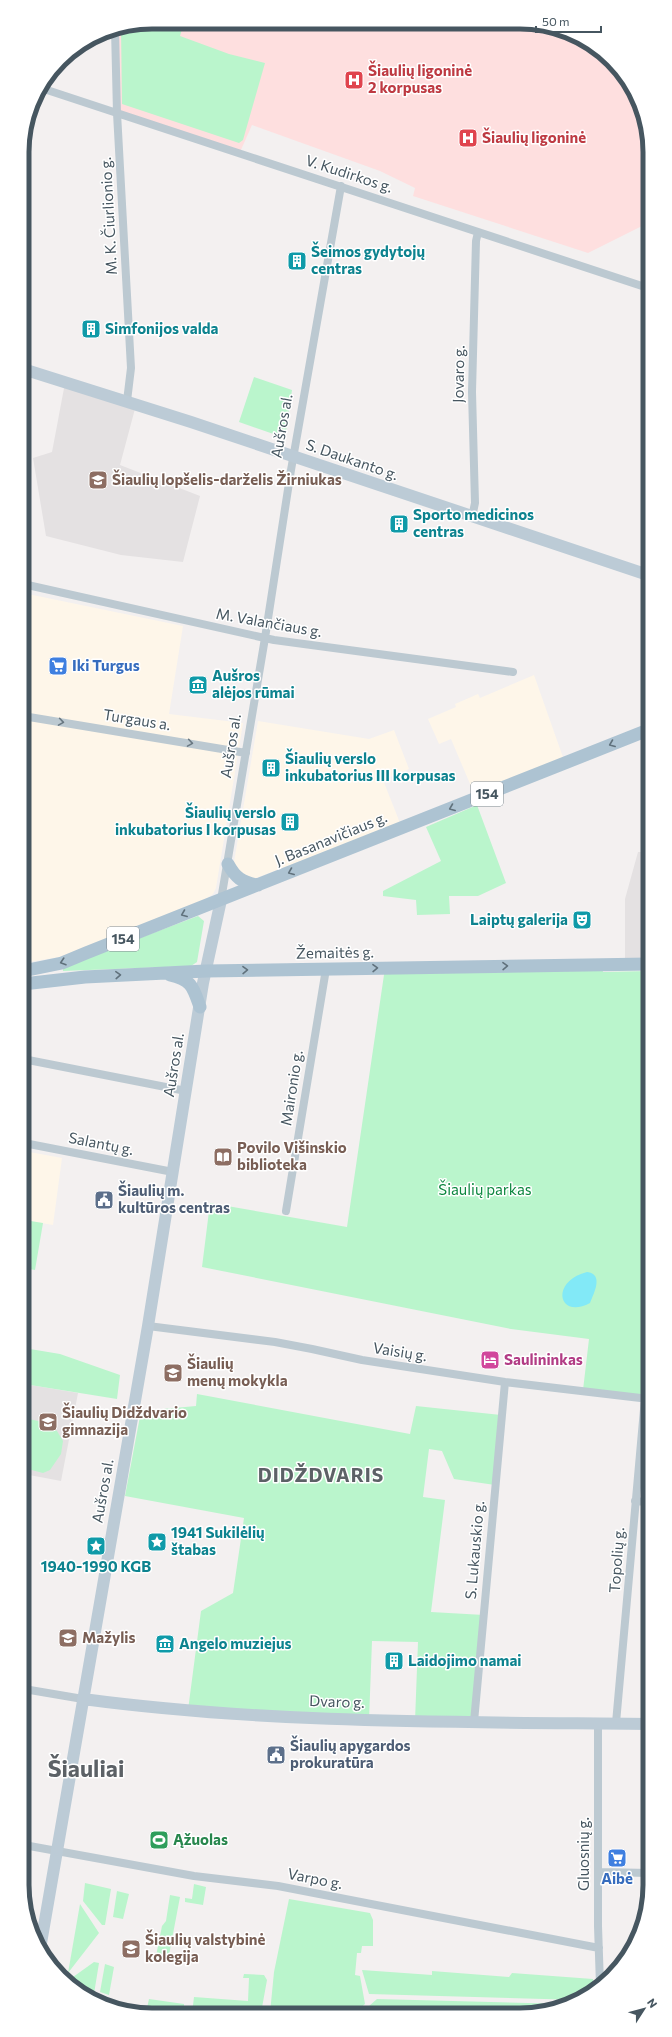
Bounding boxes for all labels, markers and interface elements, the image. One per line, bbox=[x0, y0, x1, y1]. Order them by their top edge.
scale bar bbox=[536, 8, 601, 34]
text: 50 m bbox=[542, 14, 570, 28]
place label: Šiaulių ligoninė 2 korpusas bbox=[368, 60, 472, 96]
hospital icon: Šiaulių ligoninė 2 korpusas bbox=[343, 69, 365, 91]
hospital icon: Šiaulių ligoninė bbox=[457, 127, 479, 149]
place label: Šiaulių ligoninė bbox=[482, 127, 586, 146]
street label: V. Kudirkos g. bbox=[303, 150, 395, 196]
street label: M. K. Čiurlionio g. bbox=[95, 156, 120, 276]
place label: Šeimos gydytojų centras bbox=[311, 241, 425, 277]
building icon: Šeimos gydytojų centras bbox=[286, 250, 308, 272]
building icon: Simfonijos valda bbox=[80, 318, 102, 340]
place label: Simfonijos valda bbox=[105, 319, 219, 337]
street label: Jovaro g. bbox=[448, 345, 468, 403]
street label: Aušros al. bbox=[267, 392, 296, 459]
street label: S. Daukanto g. bbox=[304, 435, 401, 483]
school or university icon: Šiaulių lopšelis-darželis Žirniukas bbox=[87, 469, 109, 491]
place label: Šiaulių lopšelis-darželis Žirniukas bbox=[112, 469, 342, 488]
place label: Sporto medicinos centras bbox=[413, 505, 534, 540]
building icon: Sporto medicinos centras bbox=[388, 513, 410, 535]
street label: M. Valančiaus g. bbox=[215, 604, 324, 640]
supermarket icon: Iki Turgus bbox=[47, 655, 69, 677]
place label: Iki Turgus bbox=[72, 656, 140, 674]
place label: Aušros alėjos rūmai bbox=[212, 666, 295, 701]
museum icon: Aušros alėjos rūmai bbox=[187, 674, 209, 696]
street label: Turgaus a. bbox=[102, 705, 172, 733]
street label: Aušros al. bbox=[216, 712, 244, 779]
one-way arrow bbox=[58, 717, 65, 726]
one-way arrow bbox=[187, 738, 193, 747]
one-way arrow bbox=[609, 740, 616, 748]
place label: Šiaulių verslo inkubatorius III korpusas bbox=[285, 748, 456, 784]
building icon: Šiaulių verslo inkubatorius III korpusas bbox=[260, 757, 282, 779]
road number: 154 bbox=[471, 782, 503, 806]
place label: Šiaulių verslo inkubatorius I korpusas bbox=[115, 802, 276, 838]
one-way arrow bbox=[449, 803, 457, 811]
street label: J. Basanavičiaus g. bbox=[272, 807, 389, 869]
building icon: Šiaulių verslo inkubatorius I korpusas bbox=[279, 811, 301, 833]
one-way arrow bbox=[288, 867, 295, 875]
theatre icon: Laiptų galerija bbox=[571, 909, 593, 931]
one-way arrow bbox=[181, 910, 188, 918]
place label: Laiptų galerija bbox=[470, 910, 568, 928]
road number: 154 bbox=[107, 927, 139, 951]
street label: Žemaitės g. bbox=[296, 941, 374, 962]
one-way arrow bbox=[60, 957, 67, 966]
one-way arrow bbox=[502, 962, 508, 970]
one-way arrow bbox=[372, 964, 378, 972]
one-way arrow bbox=[242, 966, 248, 974]
one-way arrow bbox=[115, 971, 121, 979]
street label: Aušros al. bbox=[159, 1031, 187, 1098]
street label: Maironio g. bbox=[276, 1049, 306, 1127]
street label: Salantų g. bbox=[67, 1128, 135, 1158]
place label: Povilo Višinskio biblioteka bbox=[237, 1138, 347, 1173]
library icon: Povilo Višinskio biblioteka bbox=[212, 1146, 234, 1168]
park label: Šiaulių parkas bbox=[438, 1179, 532, 1198]
place label: Šiaulių m. kultūros centras bbox=[118, 1180, 230, 1216]
public building icon: Šiaulių m. kultūros centras bbox=[93, 1189, 115, 1211]
street label: Vaisių g. bbox=[372, 1338, 429, 1364]
hotel icon: Saulininkas bbox=[479, 1349, 501, 1371]
place label: Saulininkas bbox=[504, 1350, 583, 1368]
place label: Šiaulių menų mokykla bbox=[187, 1353, 288, 1389]
school or university icon: Šiaulių menų mokykla bbox=[162, 1362, 184, 1384]
place label: Šiaulių Didždvario gimnazija bbox=[62, 1402, 187, 1438]
school or university icon: Šiaulių Didždvario gimnazija bbox=[37, 1411, 59, 1433]
street label: Aušros al. bbox=[88, 1457, 117, 1524]
district label: DIDŽDVARIS bbox=[258, 1463, 384, 1486]
street label: S. Lukauskio g. bbox=[461, 1500, 487, 1600]
place label: 1941 Sukilėlių štabas bbox=[171, 1523, 265, 1558]
street label: Topolių g. bbox=[605, 1526, 627, 1593]
place icon: 1941 Sukilėlių štabas bbox=[146, 1531, 168, 1553]
place icon: 1940-1990 KGB bbox=[85, 1535, 107, 1557]
place label: 1940-1990 KGB bbox=[41, 1557, 151, 1575]
school or university icon: Mažylis bbox=[57, 1627, 79, 1649]
place label: Mažylis bbox=[82, 1628, 135, 1646]
museum icon: Angelo muziejus bbox=[154, 1633, 176, 1655]
place label: Angelo muziejus bbox=[179, 1634, 292, 1652]
building icon: Laidojimo namai bbox=[383, 1650, 405, 1672]
place label: Laidojimo namai bbox=[408, 1651, 522, 1669]
street label: Dvaro g. bbox=[309, 1691, 365, 1711]
place label: Šiaulių apygardos prokuratūra bbox=[290, 1735, 411, 1771]
public building icon: Šiaulių apygardos prokuratūra bbox=[265, 1744, 287, 1766]
district label: Šiauliai bbox=[48, 1754, 124, 1782]
street label: Gluosnių g. bbox=[574, 1817, 592, 1891]
sports icon: Ąžuolas bbox=[148, 1829, 170, 1851]
place label: Ąžuolas bbox=[173, 1830, 228, 1848]
supermarket icon: Aibė bbox=[606, 1847, 628, 1869]
street label: Varpo g. bbox=[286, 1864, 344, 1892]
place label: Aibė bbox=[601, 1869, 633, 1887]
place label: Šiaulių valstybinė kolegija bbox=[145, 1929, 266, 1965]
school or university icon: Šiaulių valstybinė kolegija bbox=[120, 1938, 142, 1960]
north arrow bbox=[624, 1989, 664, 2029]
text: N bbox=[645, 1996, 660, 2010]

